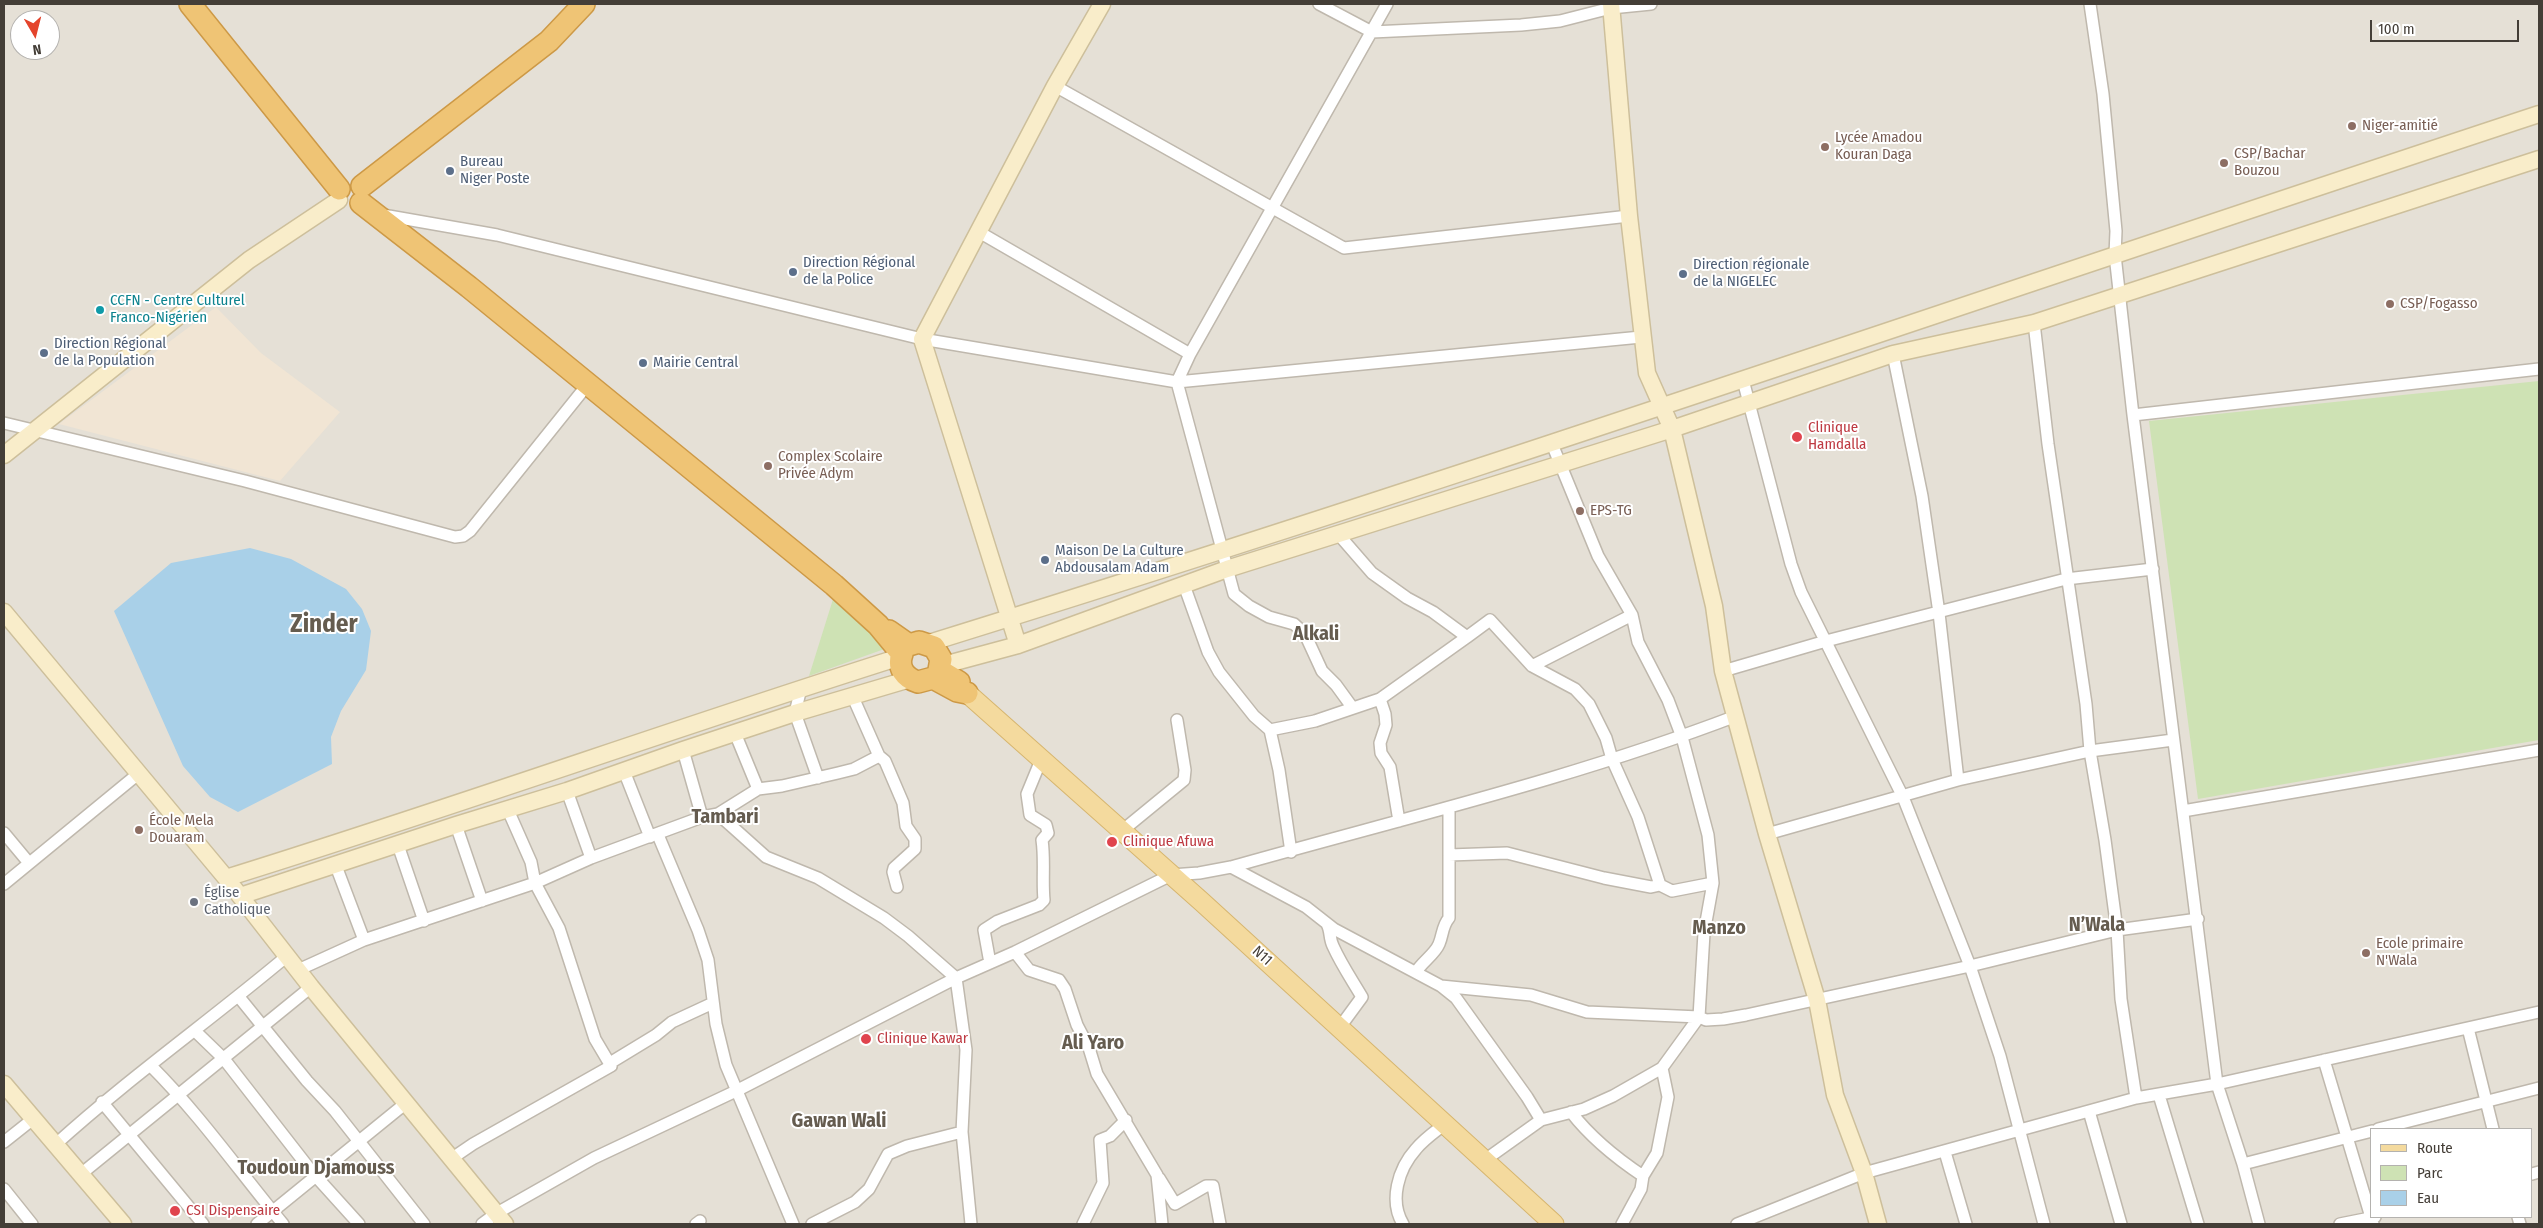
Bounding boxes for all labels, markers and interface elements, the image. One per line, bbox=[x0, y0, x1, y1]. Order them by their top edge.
north arrow bbox=[10, 10, 60, 60]
scale bar bbox=[2373, 10, 2522, 42]
text: 100 m bbox=[2378, 20, 2415, 38]
text: N bbox=[32, 40, 42, 58]
place label: Niger-amitié bbox=[2362, 117, 2438, 135]
marker: Niger-amitié bbox=[2346, 120, 2358, 132]
place label: Lycée Amadou Kouran Daga bbox=[1835, 129, 1922, 164]
marker: Lycée Amadou Kouran Daga bbox=[1819, 141, 1831, 153]
place label: CSP/Bachar Bouzou bbox=[2234, 145, 2306, 180]
place label: Bureau Niger Poste bbox=[460, 153, 530, 188]
marker: CSP/Bachar Bouzou bbox=[2218, 157, 2230, 169]
marker: Bureau Niger Poste bbox=[444, 165, 456, 177]
place label: Direction Régional de la Police bbox=[803, 254, 915, 289]
place label: Direction régionale de la NIGELEC bbox=[1693, 256, 1809, 291]
marker: Direction Régional de la Police bbox=[787, 266, 799, 278]
marker: Direction régionale de la NIGELEC bbox=[1677, 268, 1689, 280]
place label: CCFN - Centre Culturel Franco-Nigérien bbox=[110, 292, 245, 327]
place label: CSP/Fogasso bbox=[2400, 295, 2478, 313]
marker: CSP/Fogasso bbox=[2384, 298, 2396, 310]
marker: CCFN - Centre Culturel Franco-Nigérien bbox=[94, 304, 106, 316]
place label: Direction Régional de la Population bbox=[54, 335, 166, 370]
marker: Direction Régional de la Population bbox=[38, 347, 50, 359]
place label: Mairie Central bbox=[653, 354, 738, 372]
marker: Mairie Central bbox=[637, 357, 649, 369]
place label: Clinique Hamdalla bbox=[1808, 419, 1866, 454]
marker: Clinique Hamdalla bbox=[1790, 430, 1804, 444]
place label: Complex Scolaire Privée Adym bbox=[778, 448, 883, 483]
marker: Complex Scolaire Privée Adym bbox=[762, 460, 774, 472]
place label: EPS-TG bbox=[1590, 502, 1632, 520]
marker: EPS-TG bbox=[1574, 505, 1586, 517]
place label: Maison De La Culture Abdousalam Adam bbox=[1055, 542, 1184, 577]
marker: Maison De La Culture Abdousalam Adam bbox=[1039, 554, 1051, 566]
district label: Zinder bbox=[290, 610, 358, 640]
district label: Alkali bbox=[1293, 622, 1339, 646]
district label: Tambari bbox=[691, 805, 759, 829]
place label: École Mela Douaram bbox=[149, 812, 214, 847]
marker: École Mela Douaram bbox=[133, 824, 145, 836]
place label: Clinique Afuwa bbox=[1123, 833, 1214, 851]
marker: Clinique Afuwa bbox=[1105, 835, 1119, 849]
place label: Église Catholique bbox=[204, 884, 271, 919]
marker: Église Catholique bbox=[188, 896, 200, 908]
district label: N’Wala bbox=[2069, 913, 2125, 937]
district label: Manzo bbox=[1692, 916, 1746, 940]
place label: Ecole primaire N'Wala bbox=[2376, 935, 2463, 970]
street label: N11 bbox=[1248, 942, 1276, 970]
marker: Ecole primaire N'Wala bbox=[2360, 947, 2372, 959]
place label: Clinique Kawar bbox=[877, 1030, 968, 1048]
district label: Ali Yaro bbox=[1062, 1031, 1124, 1055]
marker: Clinique Kawar bbox=[859, 1032, 873, 1046]
district label: Gawan Wali bbox=[792, 1109, 886, 1133]
legend bbox=[2370, 1128, 2533, 1218]
text: Route bbox=[2417, 1139, 2453, 1157]
district label: Toudoun Djamouss bbox=[237, 1156, 395, 1180]
text: Parc bbox=[2417, 1164, 2443, 1182]
text: Eau bbox=[2417, 1189, 2439, 1207]
place label: CSI Dispensaire bbox=[186, 1202, 280, 1220]
marker: CSI Dispensaire bbox=[168, 1204, 182, 1218]

